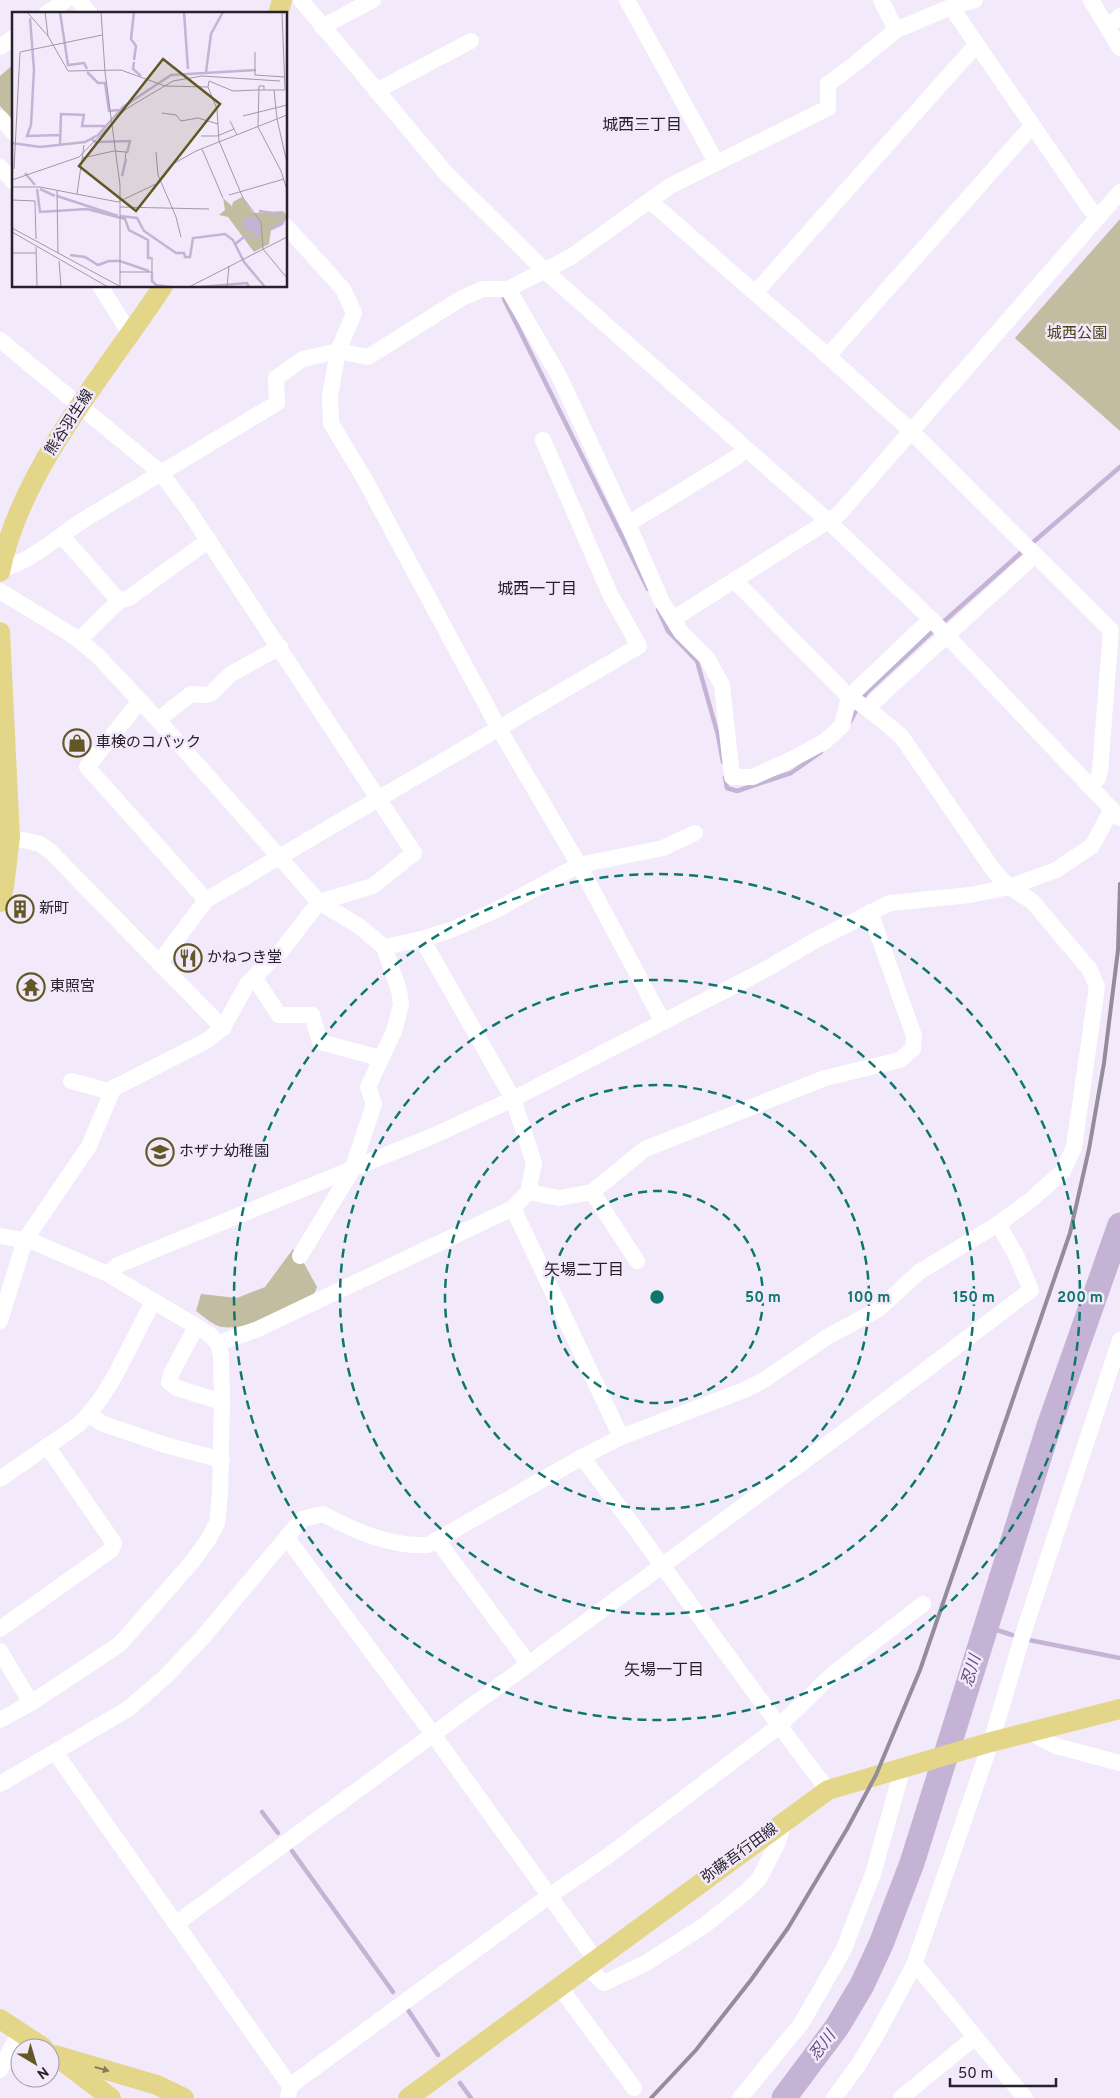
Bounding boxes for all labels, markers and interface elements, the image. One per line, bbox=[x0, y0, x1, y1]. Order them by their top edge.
inset map bbox=[12, 12, 288, 288]
district label: 城西三丁目 bbox=[602, 116, 682, 136]
park label: 城西公園 bbox=[1047, 325, 1107, 344]
street label: 熊谷羽生線 bbox=[42, 386, 98, 460]
district label: 城西一丁目 bbox=[497, 580, 577, 600]
shop icon: 車検のコバック bbox=[62, 728, 92, 758]
place label: 車検のコバック bbox=[96, 734, 201, 753]
building icon: 新町 bbox=[5, 894, 35, 924]
place label: 新町 bbox=[39, 900, 69, 919]
restaurant icon: かねつき堂 bbox=[173, 943, 203, 973]
place label: かねつき堂 bbox=[207, 949, 282, 968]
temple icon: 東照宮 bbox=[16, 972, 46, 1002]
place label: 東照宮 bbox=[50, 978, 95, 997]
school or university icon: ホザナ幼稚園 bbox=[145, 1137, 175, 1167]
place label: ホザナ幼稚園 bbox=[179, 1143, 269, 1162]
district label: 矢場二丁目 bbox=[544, 1261, 624, 1281]
centre of rings bbox=[648, 1288, 666, 1306]
text: 50 m bbox=[745, 1289, 781, 1308]
text: 100 m bbox=[848, 1289, 890, 1308]
text: 150 m bbox=[953, 1289, 995, 1308]
text: 200 m bbox=[1057, 1289, 1103, 1308]
water label: 忍川 bbox=[958, 1651, 987, 1689]
district label: 矢場一丁目 bbox=[624, 1661, 704, 1681]
street label: 弥藤吾行田線 bbox=[698, 1820, 782, 1888]
water label: 忍川 bbox=[805, 2026, 842, 2065]
north arrow bbox=[10, 2038, 60, 2088]
scale bar bbox=[950, 2056, 1056, 2088]
text: N bbox=[33, 2062, 51, 2082]
text: 50 m bbox=[958, 2065, 993, 2084]
one-way arrow bbox=[94, 2066, 109, 2074]

